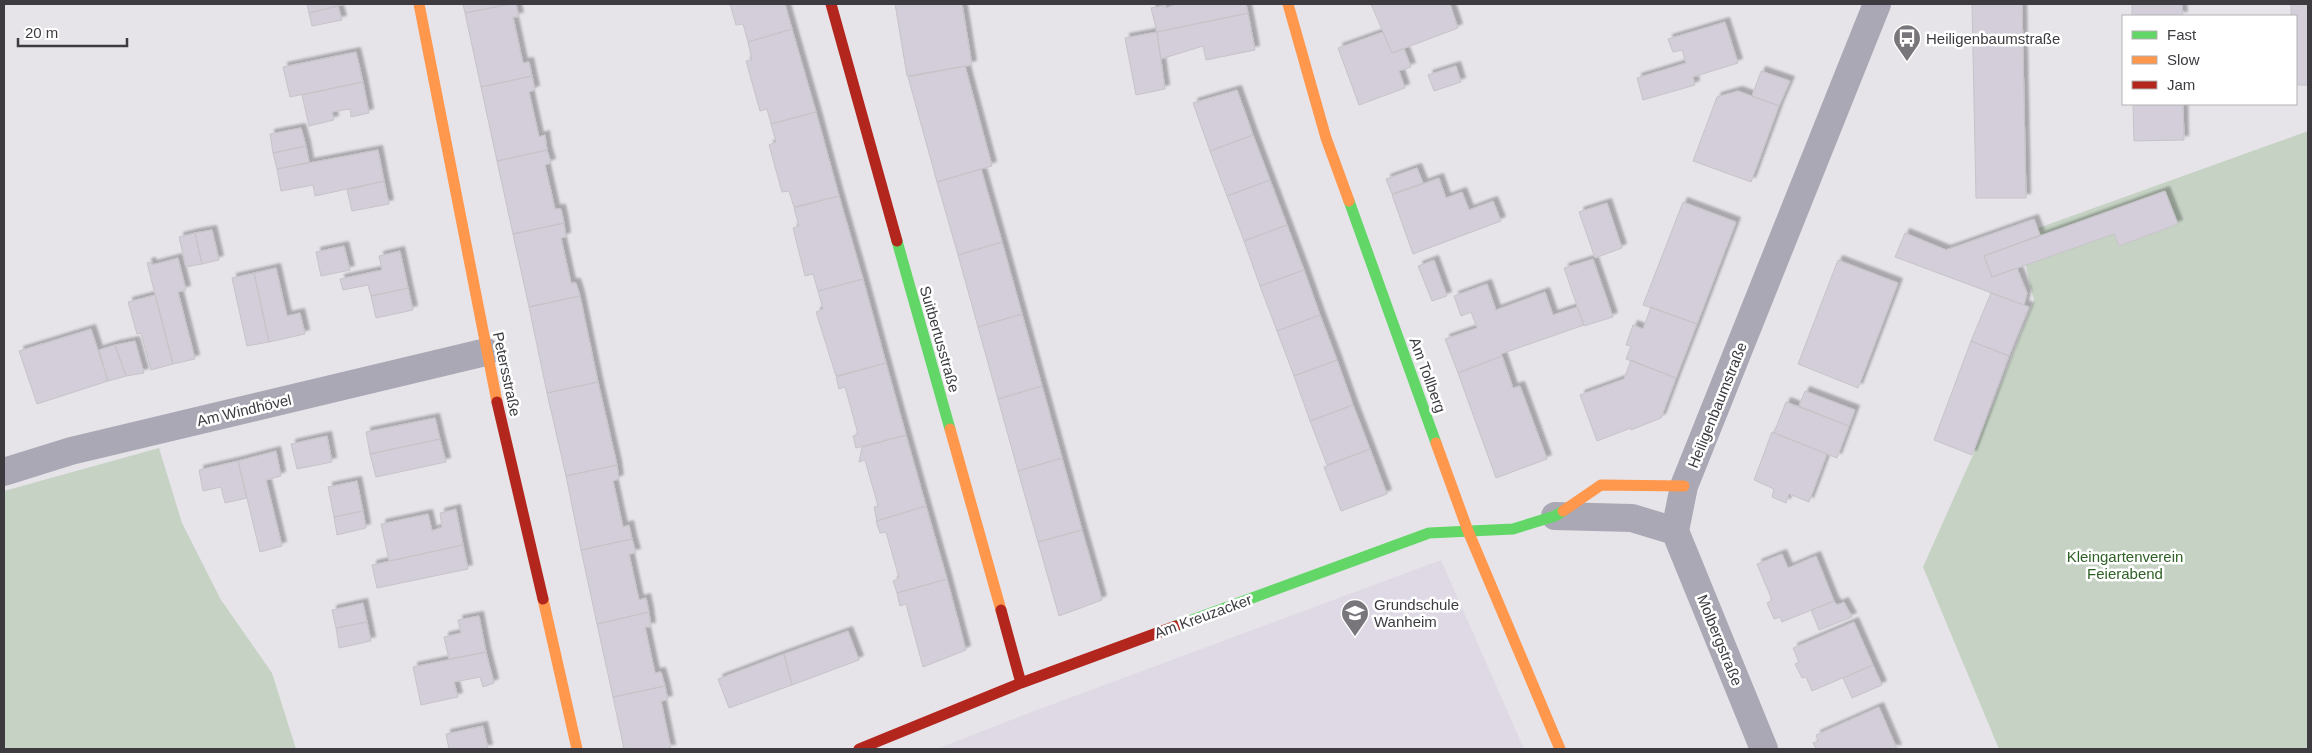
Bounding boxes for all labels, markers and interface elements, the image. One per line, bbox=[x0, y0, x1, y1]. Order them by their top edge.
scale bar bbox=[18, 15, 126, 47]
legend bbox=[2122, 15, 2297, 105]
bus stop icon: Heiligenbaumstraße bbox=[1892, 23, 1922, 62]
text: 20 m bbox=[25, 24, 58, 41]
text: Fast bbox=[2167, 26, 2197, 43]
place label: Heiligenbaumstraße bbox=[1926, 30, 2060, 47]
text: Slow bbox=[2167, 51, 2200, 68]
text: Jam bbox=[2167, 76, 2195, 93]
street label: Suitbertusstraße bbox=[917, 284, 963, 394]
street label: Petersstraße bbox=[490, 330, 524, 418]
street label: Am Tollberg bbox=[1407, 335, 1449, 415]
street label: Heiligenbaumstraße bbox=[1684, 340, 1750, 470]
street label: Am Windhövel bbox=[195, 391, 293, 429]
park label: Kleingartenverein Feierabend bbox=[2067, 548, 2183, 582]
street label: Am Kreuzacker bbox=[1152, 590, 1254, 642]
street label: Molbergstraße bbox=[1694, 592, 1746, 688]
place label: Grundschule Wanheim bbox=[1374, 596, 1459, 630]
school or university icon: Grundschule Wanheim bbox=[1340, 598, 1370, 637]

